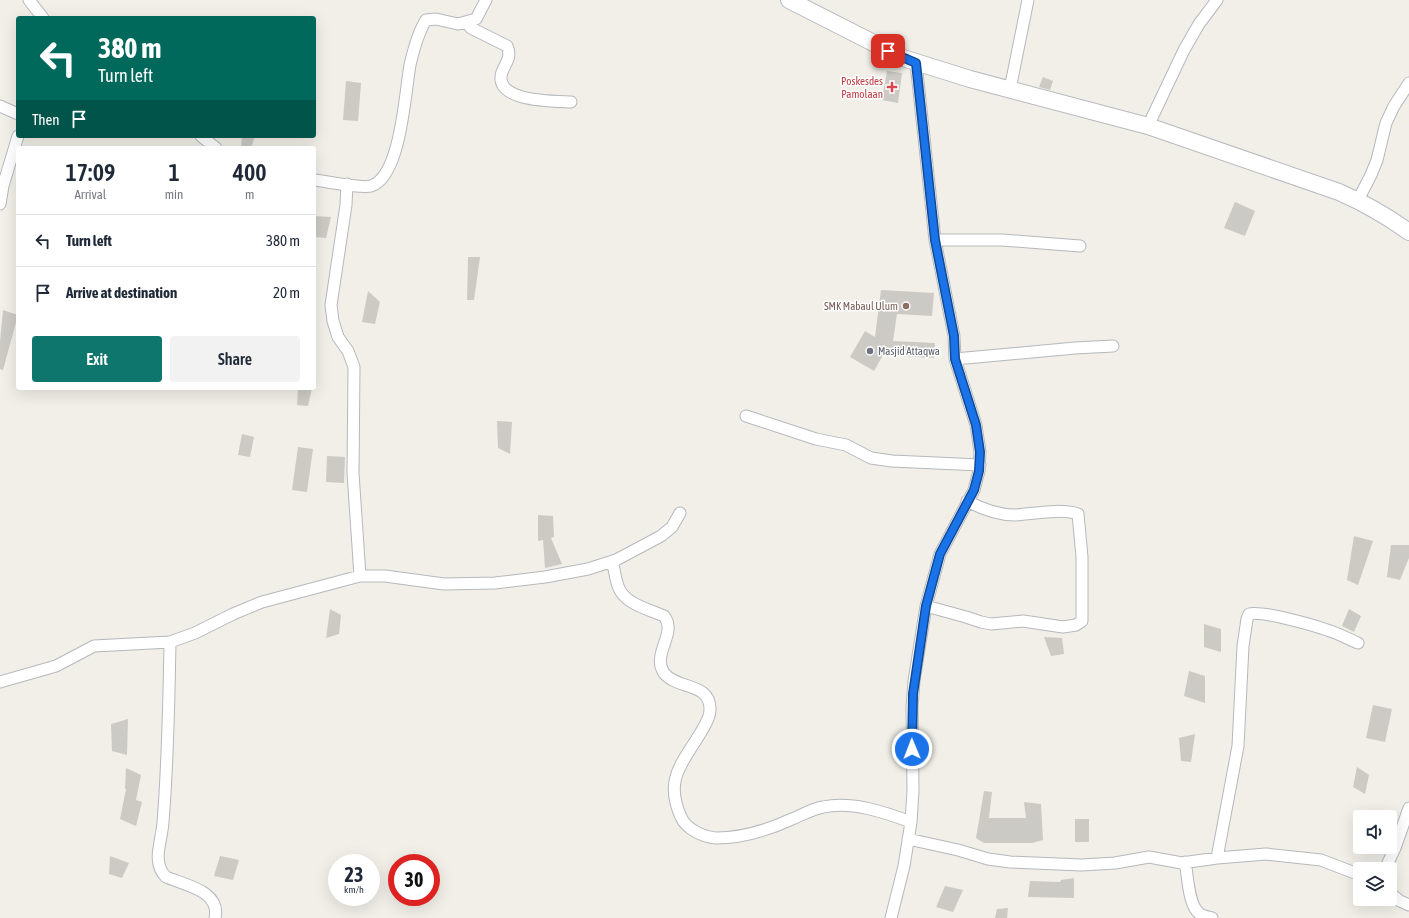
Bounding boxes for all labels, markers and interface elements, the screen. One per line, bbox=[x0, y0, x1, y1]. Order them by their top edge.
icon: left bbox=[32, 32, 84, 84]
text: 380 m bbox=[98, 32, 161, 64]
pin bbox=[871, 34, 905, 68]
icon: arrive bbox=[877, 40, 899, 62]
text: Turn left bbox=[98, 65, 153, 86]
place label: Poskesdes Pamolaan bbox=[841, 75, 883, 100]
marker: Poskesdes Pamolaan bbox=[886, 81, 898, 93]
icon: arrive bbox=[68, 108, 90, 130]
text: Then bbox=[32, 111, 60, 128]
text: 17:09 bbox=[65, 159, 115, 186]
text: 1 bbox=[168, 159, 180, 186]
text: 400 bbox=[233, 159, 267, 186]
text: Arrival bbox=[74, 187, 106, 202]
text: min bbox=[165, 187, 183, 202]
text: m bbox=[245, 187, 254, 202]
icon: left bbox=[32, 230, 54, 252]
text: Turn left bbox=[66, 232, 112, 249]
text: 380 m bbox=[266, 232, 300, 249]
icon: arrive bbox=[32, 282, 54, 304]
text: Arrive at destination bbox=[66, 284, 177, 301]
text: 20 m bbox=[273, 284, 300, 301]
place label: SMK Mabaul Ulum bbox=[824, 300, 898, 312]
marker: SMK Mabaul Ulum bbox=[901, 301, 911, 311]
button: Exit bbox=[32, 336, 162, 382]
button: Share bbox=[170, 336, 300, 382]
place label: Masjid Attaqwa bbox=[878, 345, 940, 357]
marker: Masjid Attaqwa bbox=[865, 346, 875, 356]
position arrow bbox=[891, 728, 933, 770]
map controls bbox=[1353, 810, 1397, 906]
button: sound bbox=[1353, 810, 1397, 854]
speed limit sign: 30 bbox=[388, 854, 440, 906]
button: layers bbox=[1353, 862, 1397, 906]
text: 23 bbox=[345, 863, 363, 886]
text: km/h bbox=[344, 884, 364, 895]

